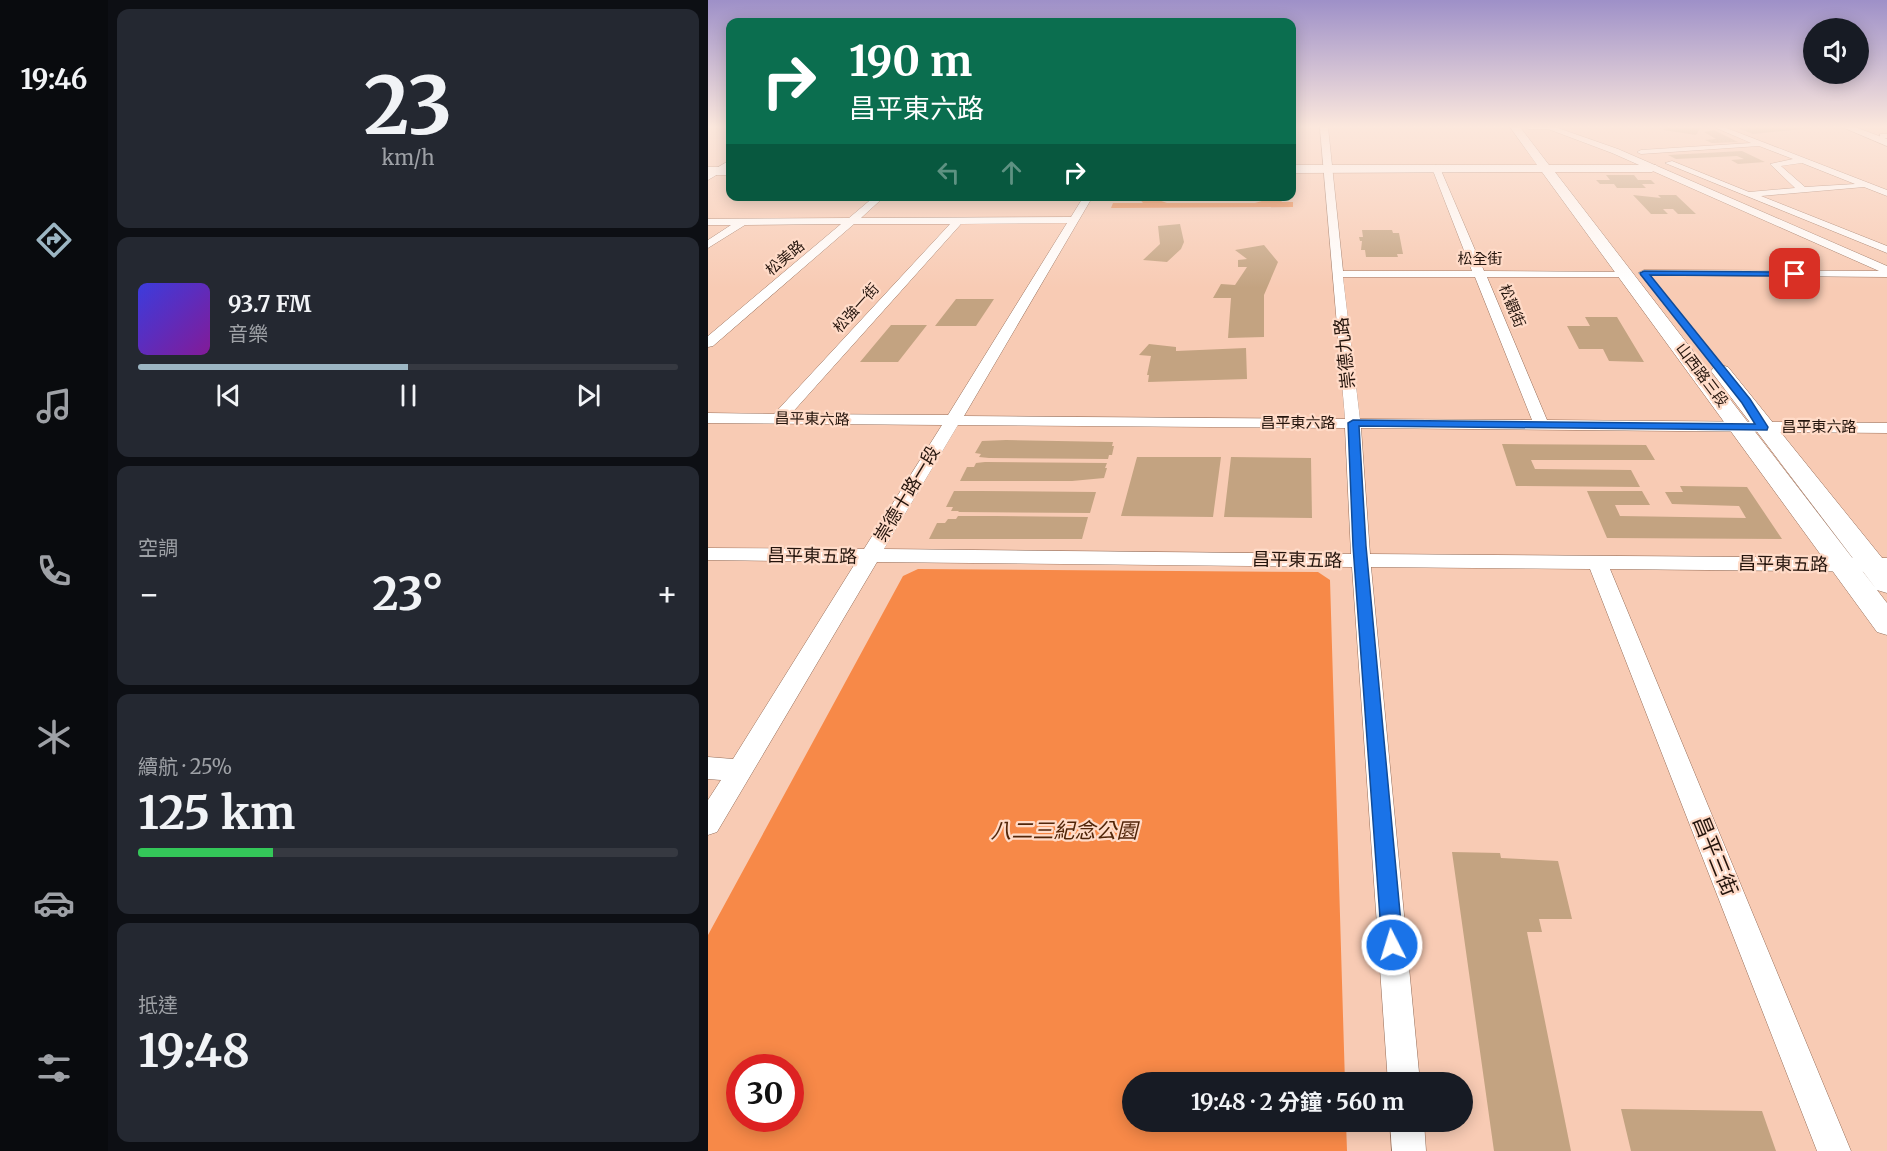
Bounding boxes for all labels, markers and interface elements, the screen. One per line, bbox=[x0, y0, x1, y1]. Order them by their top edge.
map controls bbox=[1803, 18, 1869, 84]
button: sound bbox=[1803, 18, 1869, 84]
text: 190 m bbox=[849, 35, 972, 87]
icon: right bbox=[750, 42, 828, 120]
text: 23 bbox=[364, 57, 452, 155]
text: 19:46 bbox=[21, 62, 87, 96]
text: 昌平東六路 bbox=[849, 91, 984, 125]
text: km/h bbox=[382, 145, 434, 170]
icon: left bbox=[932, 156, 965, 189]
icon: ahead bbox=[995, 156, 1028, 189]
icon: right bbox=[1058, 156, 1091, 189]
icon: directions bbox=[33, 219, 75, 261]
street label: 松美路 bbox=[761, 236, 808, 279]
pin bbox=[1769, 248, 1820, 299]
street label: 松全街 bbox=[1457, 249, 1503, 268]
icon: arrive bbox=[1778, 257, 1811, 290]
street label: 松強一街 bbox=[828, 279, 883, 336]
street label: 松觀街 bbox=[1495, 281, 1530, 330]
text: 93.7 FM bbox=[228, 290, 311, 318]
street label: 崇德九路 bbox=[1329, 316, 1360, 390]
text: 音樂 bbox=[228, 321, 268, 346]
street label: 山西路三段 bbox=[1672, 339, 1733, 410]
icon: previous bbox=[212, 379, 245, 412]
icon: pause bbox=[392, 379, 425, 412]
icon: next bbox=[572, 379, 605, 412]
icon: music bbox=[33, 385, 75, 427]
street label: 昌平東六路 bbox=[774, 408, 850, 429]
street label: 昌平東六路 bbox=[1260, 413, 1336, 432]
street label: 昌平東六路 bbox=[1781, 417, 1857, 436]
street label: 崇德十路一段 bbox=[869, 442, 944, 546]
text: 空調 bbox=[138, 535, 178, 560]
street label: 昌平東五路 bbox=[767, 543, 857, 568]
street label: 昌平東五路 bbox=[1252, 547, 1342, 572]
icon: phone bbox=[33, 550, 75, 592]
street label: 昌平東五路 bbox=[1738, 551, 1828, 576]
text: 23° bbox=[372, 566, 444, 622]
text: − bbox=[138, 574, 160, 615]
text: + bbox=[656, 574, 678, 615]
icon: climate bbox=[33, 716, 75, 758]
text: 續航 · 25% bbox=[138, 754, 232, 779]
text: 125 km bbox=[138, 785, 295, 841]
street label: 昌平三街 bbox=[1687, 812, 1744, 900]
park label: 八二三紀念公園 bbox=[991, 817, 1140, 844]
icon: car bbox=[33, 882, 75, 924]
position arrow bbox=[1360, 913, 1424, 977]
text: 抵達 bbox=[138, 992, 178, 1017]
text: 19:48 bbox=[138, 1023, 250, 1079]
icon: filters bbox=[33, 1047, 75, 1089]
speed limit sign: 30 bbox=[726, 1054, 804, 1132]
text: 19:48 · 2 分鐘 · 560 m bbox=[1191, 1088, 1404, 1116]

